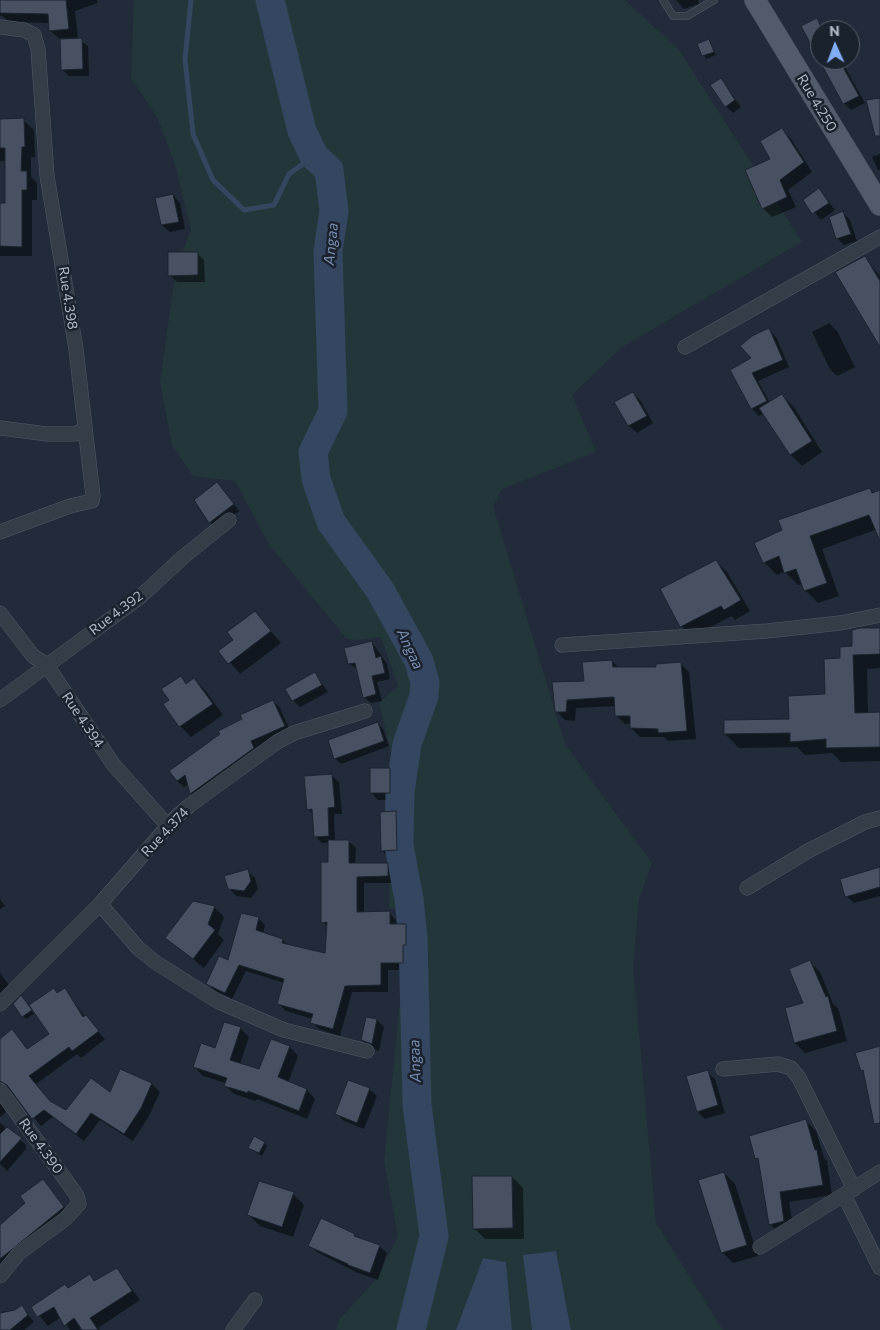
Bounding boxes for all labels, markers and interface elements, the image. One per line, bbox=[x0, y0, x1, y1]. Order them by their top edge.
north arrow bbox=[810, 20, 860, 70]
text: N bbox=[829, 22, 840, 39]
street label: Rue 4.250 bbox=[793, 71, 841, 135]
water label: Angaa bbox=[320, 222, 342, 266]
street label: Rue 4.398 bbox=[55, 265, 81, 331]
street label: Rue 4.392 bbox=[86, 587, 146, 639]
water label: Angaa bbox=[393, 626, 427, 672]
street label: Rue 4.394 bbox=[58, 689, 108, 751]
street label: Rue 4.374 bbox=[138, 804, 192, 860]
water label: Angaa bbox=[405, 1039, 425, 1083]
street label: Rue 4.390 bbox=[15, 1115, 67, 1177]

